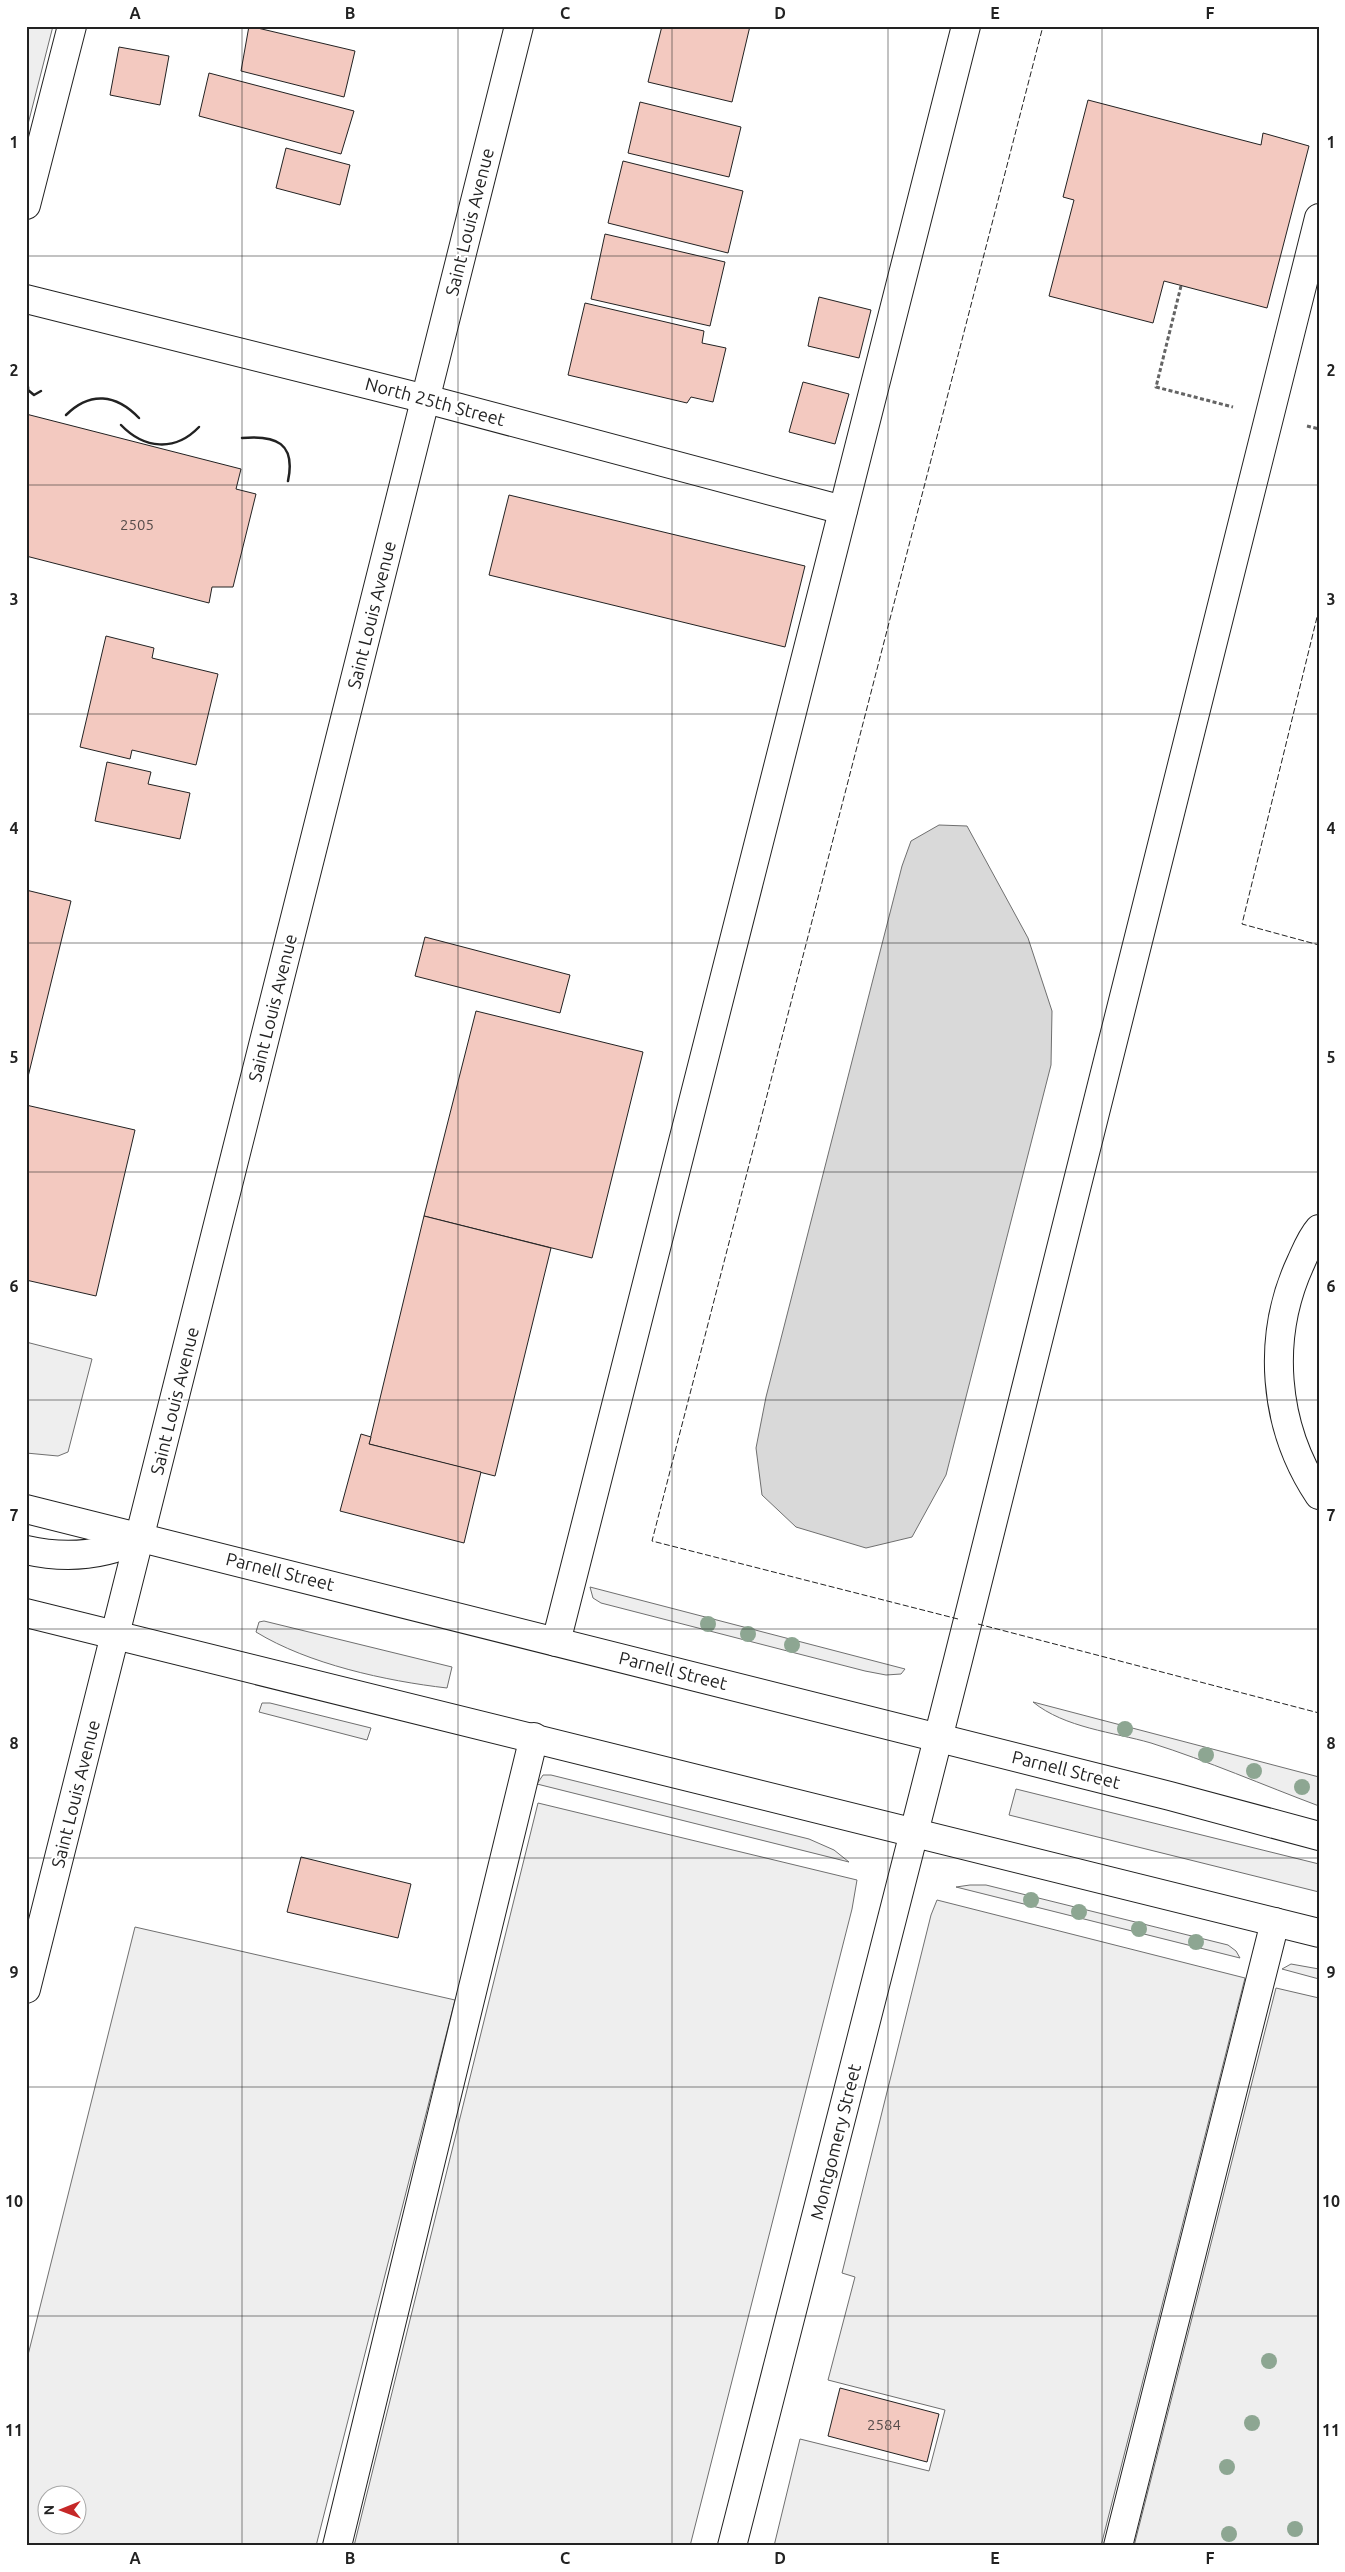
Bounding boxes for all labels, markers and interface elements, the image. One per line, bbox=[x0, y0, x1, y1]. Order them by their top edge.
text: A bbox=[129, 4, 141, 22]
text: B bbox=[345, 4, 355, 22]
text: C bbox=[560, 4, 570, 22]
text: D bbox=[774, 4, 786, 22]
text: E bbox=[990, 4, 1000, 22]
text: F bbox=[1206, 4, 1215, 22]
text: 1 bbox=[9, 133, 19, 151]
text: 1 bbox=[1326, 133, 1336, 151]
street label: Saint Louis Avenue bbox=[441, 146, 497, 298]
text: 2 bbox=[9, 361, 19, 379]
text: 2 bbox=[1326, 361, 1336, 379]
street label: North 25th Street bbox=[363, 373, 507, 429]
house number: 2505 bbox=[120, 516, 154, 533]
street label: Saint Louis Avenue bbox=[343, 539, 399, 691]
text: 3 bbox=[9, 590, 19, 608]
text: 3 bbox=[1326, 590, 1336, 608]
text: 4 bbox=[9, 819, 19, 837]
text: 4 bbox=[1326, 819, 1336, 837]
street label: Saint Louis Avenue bbox=[244, 932, 300, 1084]
text: 5 bbox=[9, 1048, 19, 1066]
text: 5 bbox=[1326, 1048, 1336, 1066]
text: 6 bbox=[9, 1277, 19, 1295]
text: 6 bbox=[1326, 1277, 1336, 1295]
street label: Saint Louis Avenue bbox=[146, 1325, 202, 1477]
text: 7 bbox=[9, 1506, 19, 1524]
text: 7 bbox=[1326, 1506, 1336, 1524]
street label: Parnell Street bbox=[224, 1548, 336, 1594]
street label: Parnell Street bbox=[617, 1647, 729, 1693]
street label: Saint Louis Avenue bbox=[47, 1718, 103, 1870]
text: 8 bbox=[9, 1734, 19, 1752]
text: 8 bbox=[1326, 1734, 1336, 1752]
street label: Parnell Street bbox=[1010, 1746, 1122, 1792]
text: 9 bbox=[9, 1963, 19, 1981]
text: 9 bbox=[1326, 1963, 1336, 1981]
street label: Montgomery Street bbox=[806, 2062, 864, 2222]
text: 10 bbox=[5, 2192, 23, 2210]
text: 10 bbox=[1322, 2192, 1340, 2210]
house number: 2584 bbox=[867, 2416, 901, 2433]
text: 11 bbox=[5, 2421, 23, 2439]
text: 11 bbox=[1322, 2421, 1340, 2439]
north arrow bbox=[38, 2484, 88, 2534]
text: N bbox=[41, 2505, 57, 2516]
text: A bbox=[129, 2549, 141, 2567]
text: B bbox=[345, 2549, 355, 2567]
text: C bbox=[560, 2549, 570, 2567]
text: D bbox=[774, 2549, 786, 2567]
text: E bbox=[990, 2549, 1000, 2567]
text: F bbox=[1206, 2549, 1215, 2567]

